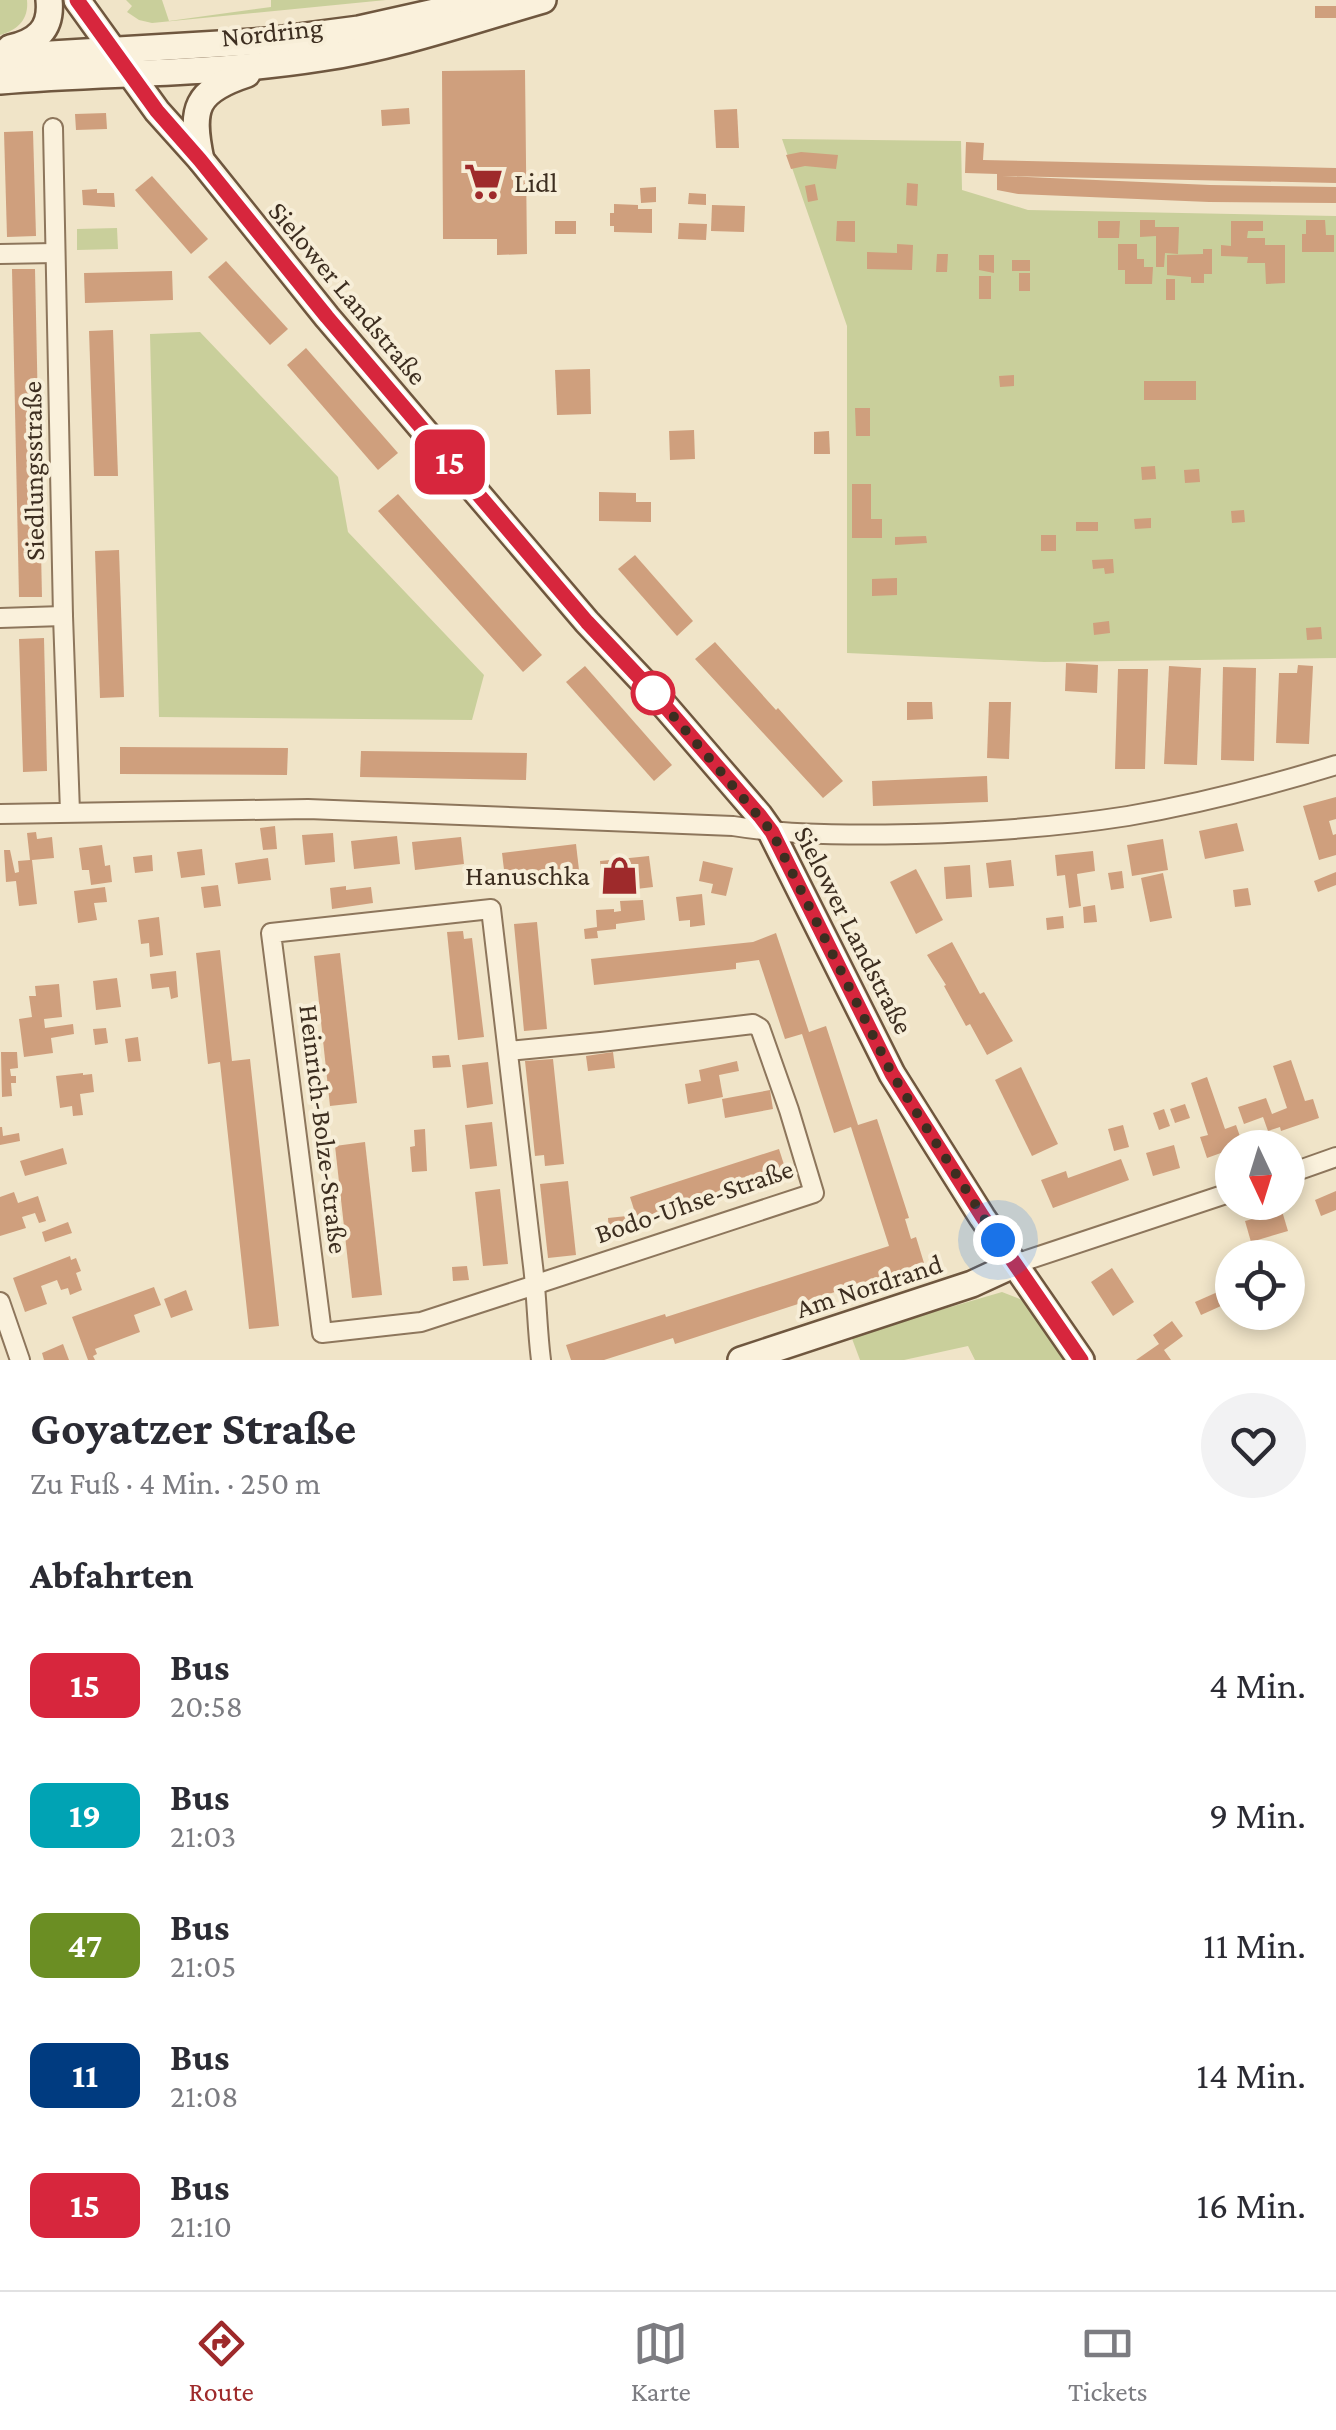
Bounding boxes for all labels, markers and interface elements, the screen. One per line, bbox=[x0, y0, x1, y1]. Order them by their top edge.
street label: Nordring bbox=[220, 11, 325, 53]
supermarket icon: Lidl bbox=[463, 161, 505, 203]
place label: Lidl bbox=[514, 167, 557, 198]
street label: Sielower Landstraße bbox=[263, 195, 433, 391]
street label: Siedlungsstraße bbox=[16, 381, 50, 561]
line badge: 15 bbox=[405, 430, 495, 494]
text: 15 bbox=[435, 443, 465, 482]
unlabelled marker bbox=[632, 672, 674, 714]
street label: Sielower Landstraße bbox=[788, 821, 920, 1039]
shop icon: Hanuschka bbox=[599, 854, 641, 896]
place label: Hanuschka bbox=[465, 860, 590, 891]
street label: Heinrich-Bolze-Straße bbox=[293, 1003, 355, 1255]
north arrow bbox=[1215, 1130, 1305, 1220]
map controls bbox=[1215, 1130, 1305, 1330]
street label: Bodo-Uhse-Straße bbox=[591, 1153, 797, 1249]
your location bbox=[973, 1215, 1023, 1265]
button: locate bbox=[1215, 1240, 1305, 1330]
street label: Am Nordrand bbox=[792, 1248, 946, 1324]
button: heart bbox=[1201, 1393, 1306, 1498]
text: Goyatzer Straße bbox=[30, 1401, 356, 1454]
text: Zu Fuß · 4 Min. · 250 m bbox=[30, 1465, 321, 1501]
text: Abfahrten bbox=[30, 1554, 194, 1596]
text: Bus bbox=[170, 1646, 229, 1688]
text: 4 Min. bbox=[1209, 1664, 1306, 1706]
text: 15 bbox=[70, 1666, 100, 1705]
text: 20:58 bbox=[170, 1688, 243, 1724]
text: Bus bbox=[170, 1776, 229, 1818]
text: 9 Min. bbox=[1209, 1794, 1306, 1836]
text: 19 bbox=[69, 1796, 101, 1835]
text: 21:03 bbox=[170, 1818, 236, 1854]
text: Bus bbox=[170, 1906, 229, 1948]
text: 11 Min. bbox=[1203, 1924, 1306, 1966]
text: 47 bbox=[68, 1926, 102, 1965]
text: 21:05 bbox=[170, 1948, 236, 1984]
text: Bus bbox=[170, 2036, 229, 2078]
text: 14 Min. bbox=[1196, 2054, 1306, 2096]
text: 11 bbox=[72, 2056, 98, 2095]
text: 21:08 bbox=[170, 2078, 239, 2114]
text: Bus bbox=[170, 2166, 229, 2208]
text: 16 Min. bbox=[1196, 2184, 1306, 2226]
text: 15 bbox=[70, 2186, 100, 2225]
text: 21:10 bbox=[170, 2208, 232, 2244]
tab: Route bbox=[189, 2316, 254, 2407]
tab: Karte bbox=[631, 2316, 691, 2407]
tab: Tickets bbox=[1068, 2316, 1147, 2407]

